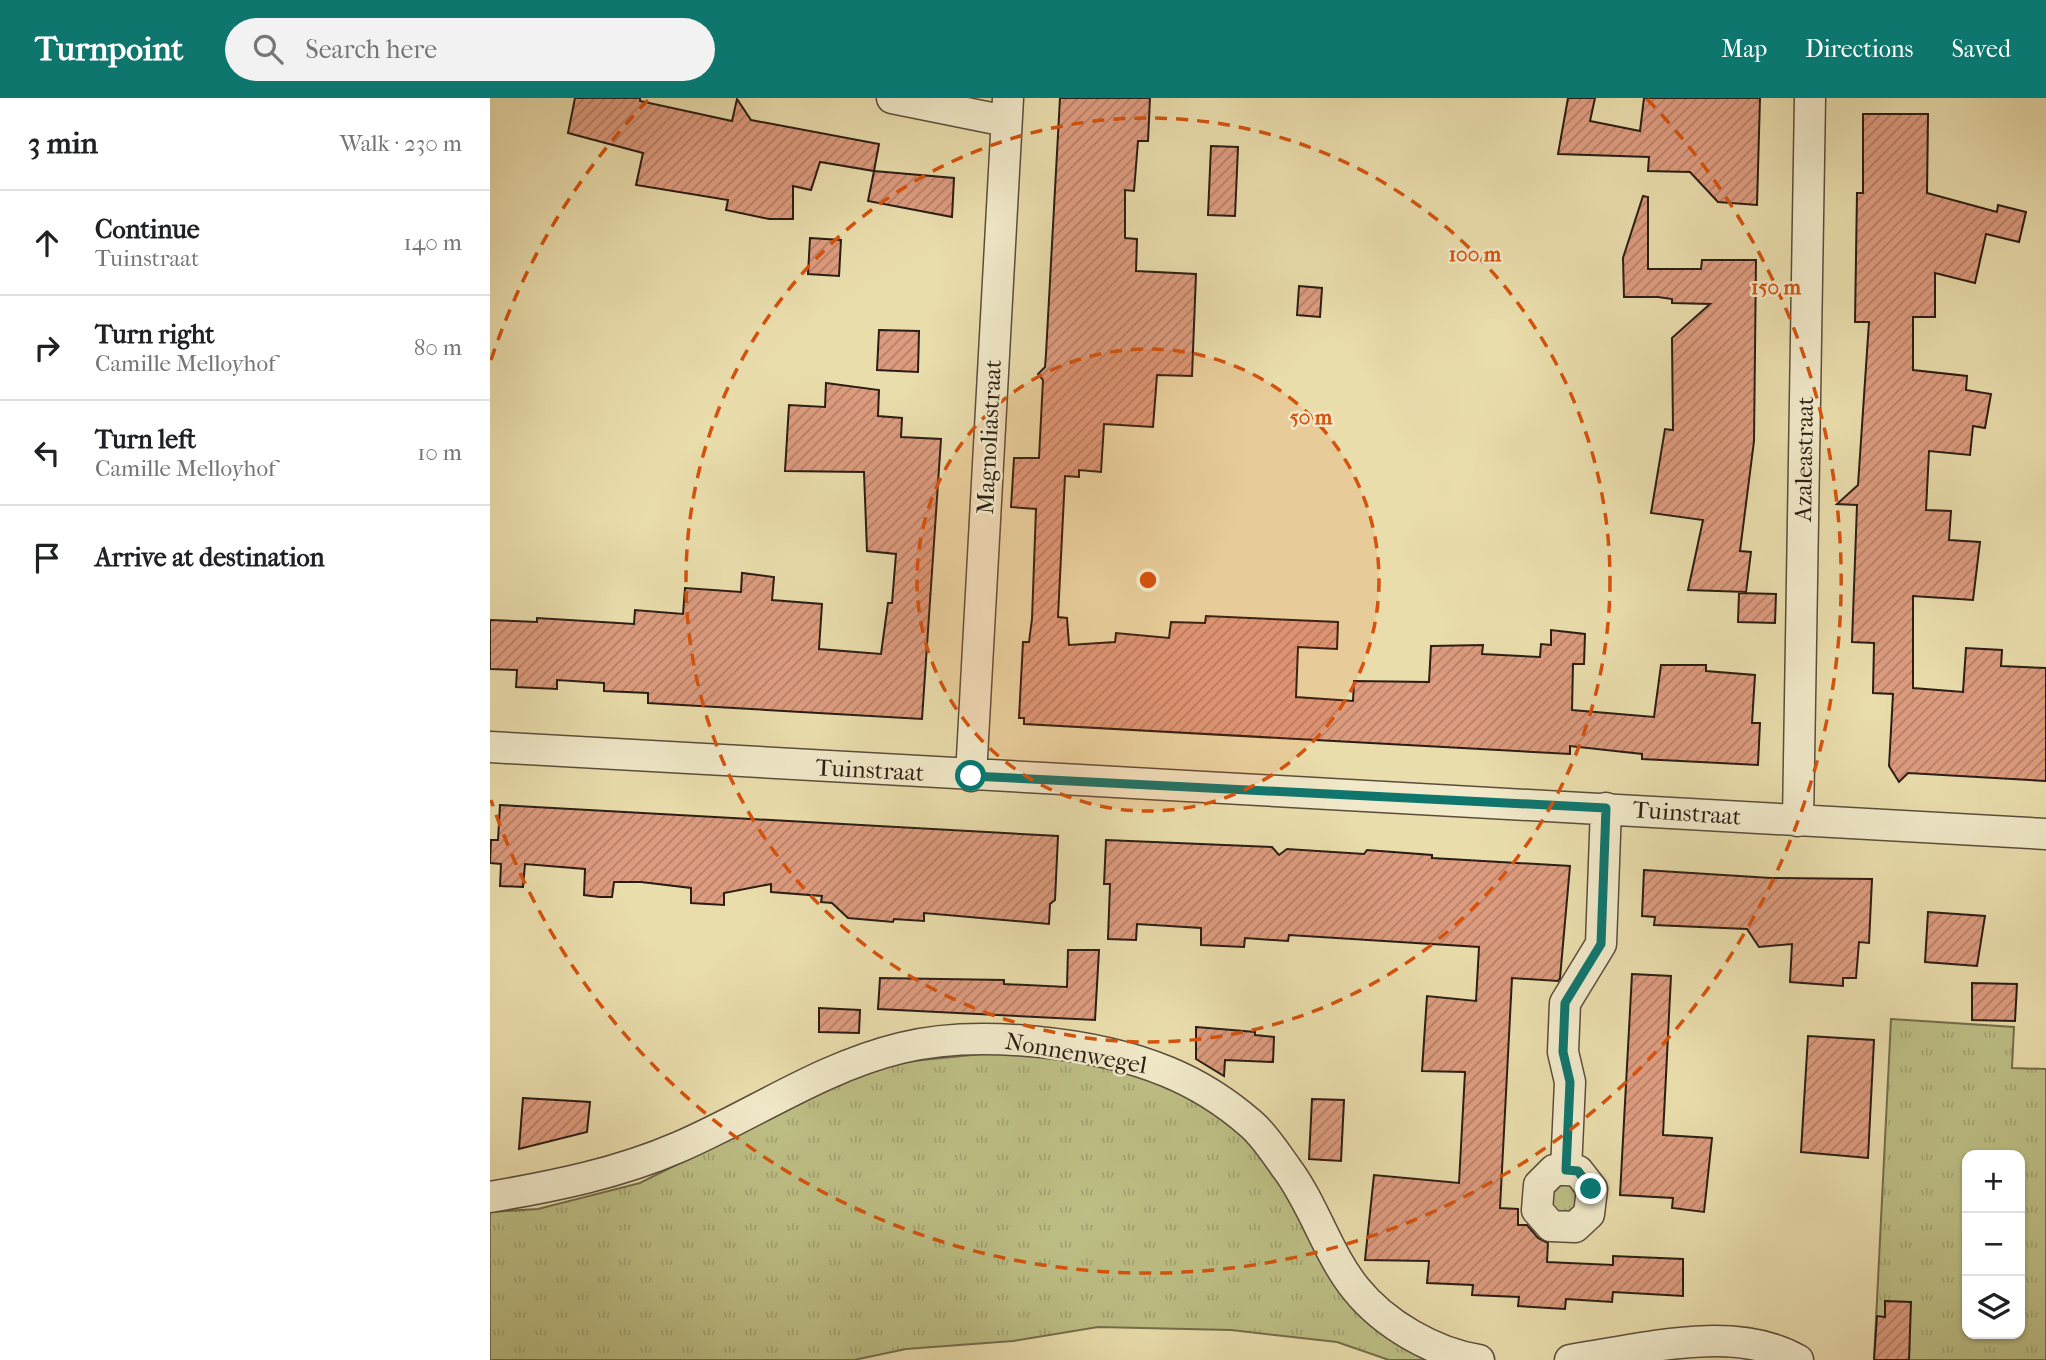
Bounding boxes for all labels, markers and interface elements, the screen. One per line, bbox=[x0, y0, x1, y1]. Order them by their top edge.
search box bbox=[225, 18, 715, 81]
text: Turnpoint bbox=[35, 30, 183, 69]
icon: search bbox=[249, 30, 287, 68]
text: Search here bbox=[305, 34, 437, 65]
text: Map bbox=[1721, 35, 1767, 63]
text: Directions bbox=[1805, 35, 1913, 63]
text: Saved bbox=[1951, 35, 2011, 63]
text: 3 min bbox=[28, 126, 98, 161]
text: Walk · 230 m bbox=[340, 130, 462, 157]
text: Continue bbox=[95, 214, 200, 245]
icon: ahead bbox=[28, 224, 66, 262]
text: 140 m bbox=[403, 229, 462, 256]
text: 100 m bbox=[1449, 242, 1502, 266]
text: Tuinstraat bbox=[95, 245, 199, 272]
text: 150 m bbox=[1751, 275, 1802, 299]
text: Turn right bbox=[95, 319, 215, 350]
icon: right bbox=[28, 329, 66, 367]
text: 80 m bbox=[414, 334, 462, 361]
text: Camille Melloyhof bbox=[95, 350, 276, 377]
street label: Magnoliastraat bbox=[971, 358, 1007, 515]
street label: Azaleastraat bbox=[1789, 396, 1819, 523]
text: 50 m bbox=[1290, 405, 1333, 429]
text: Turn left bbox=[95, 424, 196, 455]
icon: left bbox=[28, 434, 66, 472]
text: 10 m bbox=[417, 439, 462, 466]
text: Camille Melloyhof bbox=[95, 455, 276, 482]
icon: arrive bbox=[28, 539, 66, 577]
text: Arrive at destination bbox=[95, 542, 325, 573]
centre of rings bbox=[1136, 568, 1160, 592]
street label: Tuinstraat bbox=[815, 753, 925, 787]
route start bbox=[955, 760, 986, 791]
street label: Tuinstraat bbox=[1632, 795, 1743, 831]
street label: Nonnenwegel bbox=[1003, 1027, 1149, 1079]
map controls bbox=[1962, 1150, 2025, 1339]
button: + bbox=[1962, 1150, 2025, 1213]
route end bbox=[1575, 1173, 1606, 1204]
button: − bbox=[1962, 1213, 2025, 1276]
button: layers bbox=[1962, 1276, 2025, 1339]

